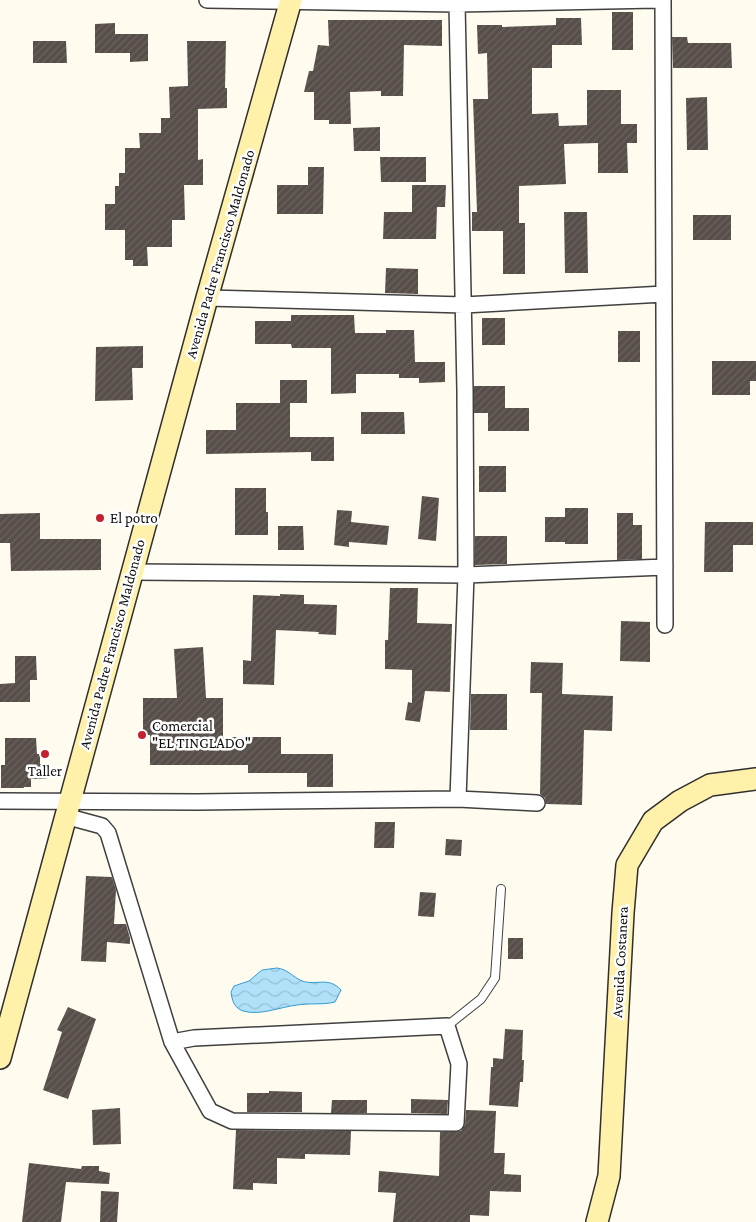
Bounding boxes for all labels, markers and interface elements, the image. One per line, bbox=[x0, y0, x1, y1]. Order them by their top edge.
street label: Avenida Padre Francisco Maldonado bbox=[182, 148, 258, 360]
place label: El potro bbox=[110, 510, 158, 527]
marker: El potro bbox=[94, 512, 106, 524]
street label: Avenida Padre Francisco Maldonado bbox=[76, 537, 148, 751]
place label: Comercial "EL TINGLADO" bbox=[152, 718, 251, 751]
marker: Comercial "EL TINGLADO" bbox=[136, 729, 148, 741]
marker: Taller bbox=[39, 748, 51, 760]
place label: Taller bbox=[28, 763, 63, 779]
street label: Avenida Costanera bbox=[609, 906, 631, 1018]

